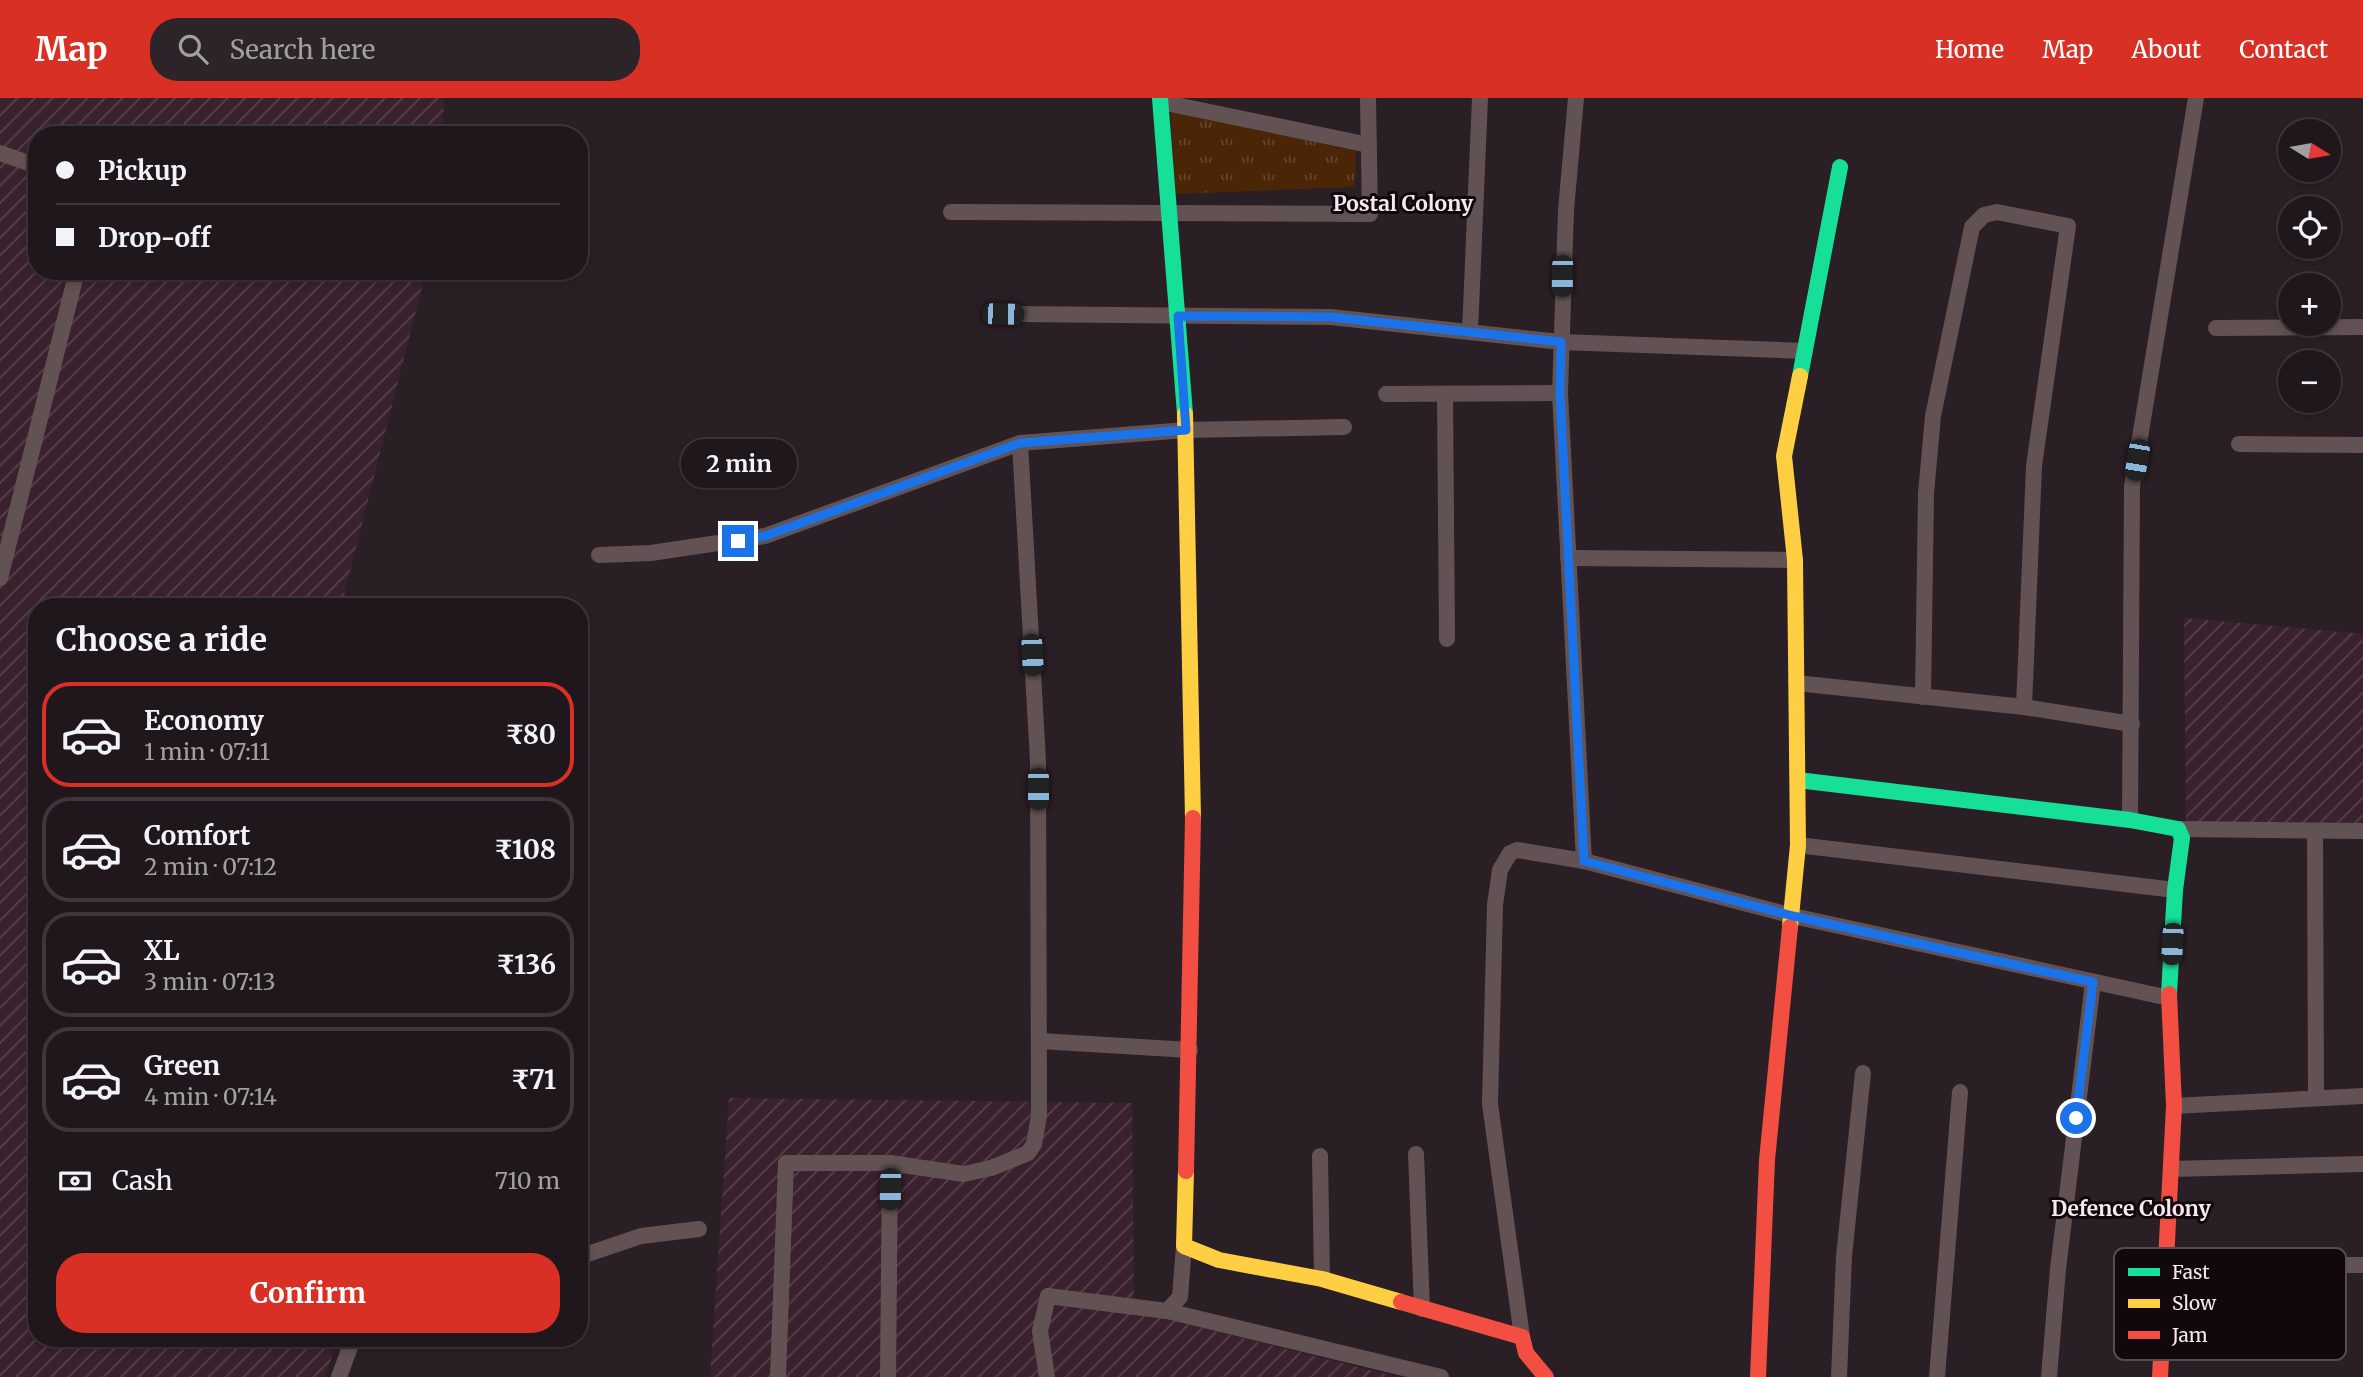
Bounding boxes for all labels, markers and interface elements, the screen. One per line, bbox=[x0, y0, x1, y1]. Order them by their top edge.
search box bbox=[150, 18, 640, 81]
text: Map bbox=[35, 29, 108, 70]
icon: search bbox=[174, 30, 212, 68]
text: Search here bbox=[230, 33, 375, 66]
text: Home bbox=[1935, 34, 2004, 65]
text: Map bbox=[2042, 34, 2093, 65]
text: About bbox=[2131, 34, 2201, 65]
text: Contact bbox=[2239, 34, 2328, 65]
north arrow bbox=[2278, 119, 2342, 182]
map controls bbox=[2278, 119, 2341, 413]
text: Pickup bbox=[98, 154, 187, 187]
district label: Postal Colony bbox=[1333, 190, 1474, 217]
button: locate bbox=[2278, 196, 2341, 259]
text: Drop-off bbox=[98, 221, 211, 254]
car bbox=[1552, 255, 1573, 297]
button: + bbox=[2278, 273, 2341, 336]
car bbox=[982, 303, 1025, 325]
button: − bbox=[2278, 350, 2341, 413]
car bbox=[2124, 437, 2151, 483]
callout: 2 min bbox=[680, 440, 796, 488]
text: 2 min bbox=[706, 449, 772, 478]
route end bbox=[722, 525, 754, 557]
text: Choose a ride bbox=[56, 620, 267, 660]
car bbox=[1021, 633, 1044, 677]
icon: car bbox=[60, 703, 123, 766]
text: Economy bbox=[144, 704, 264, 737]
text: ₹80 bbox=[505, 718, 556, 751]
text: 1 min · 07:11 bbox=[144, 737, 270, 766]
car bbox=[1028, 768, 1049, 810]
icon: car bbox=[60, 818, 123, 881]
text: Comfort bbox=[144, 819, 250, 852]
text: ₹108 bbox=[494, 833, 556, 866]
text: 2 min · 07:12 bbox=[144, 852, 277, 881]
car bbox=[2161, 922, 2184, 966]
icon: car bbox=[60, 933, 123, 996]
text: XL bbox=[144, 934, 180, 967]
text: ₹136 bbox=[496, 948, 556, 981]
text: 3 min · 07:13 bbox=[144, 967, 276, 996]
icon: car bbox=[60, 1048, 123, 1111]
text: Green bbox=[144, 1049, 220, 1082]
text: ₹71 bbox=[511, 1063, 556, 1096]
text: 4 min · 07:14 bbox=[144, 1082, 277, 1111]
route start bbox=[2060, 1102, 2092, 1134]
icon: cash bbox=[56, 1162, 94, 1200]
text: Cash bbox=[112, 1164, 173, 1197]
text: 710 m bbox=[495, 1166, 560, 1195]
car bbox=[880, 1168, 901, 1210]
district label: Defence Colony bbox=[2051, 1195, 2211, 1222]
legend bbox=[2114, 1248, 2346, 1360]
button: Confirm bbox=[56, 1253, 560, 1333]
text: Fast bbox=[2172, 1260, 2210, 1284]
text: Slow bbox=[2172, 1291, 2217, 1315]
text: Jam bbox=[2171, 1323, 2208, 1347]

